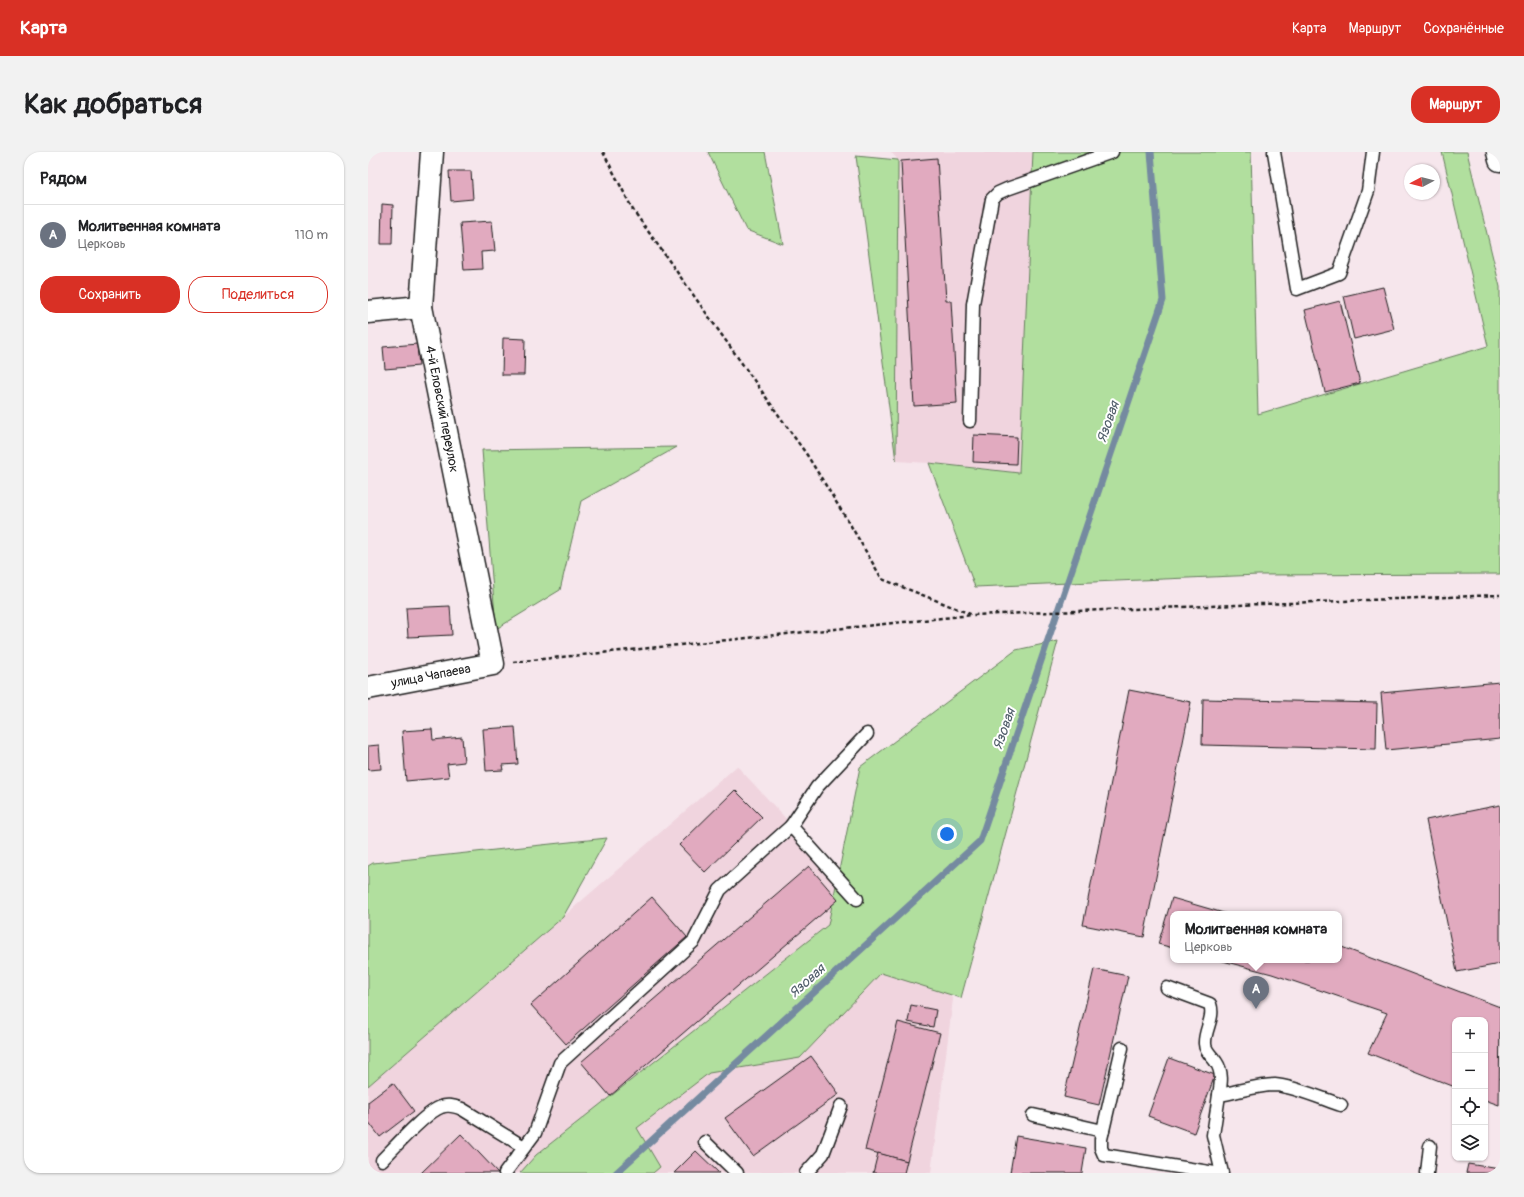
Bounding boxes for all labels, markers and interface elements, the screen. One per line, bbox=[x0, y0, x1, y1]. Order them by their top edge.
text: Карта bbox=[20, 16, 67, 40]
text: Карта bbox=[1292, 20, 1327, 37]
text: Маршрут bbox=[1349, 20, 1401, 37]
text: Сохранённые bbox=[1423, 20, 1504, 37]
button: Маршрут bbox=[1411, 86, 1500, 123]
text: Как добраться bbox=[24, 87, 202, 122]
north arrow bbox=[1404, 164, 1440, 200]
text: Рядом bbox=[40, 168, 87, 189]
text: Молитвенная комната bbox=[78, 217, 221, 236]
text: A bbox=[49, 227, 57, 243]
text: 110 m bbox=[295, 227, 328, 243]
text: Церковь bbox=[78, 236, 126, 252]
button: Сохранить bbox=[40, 276, 180, 313]
button: Поделиться bbox=[188, 276, 328, 313]
street label: 4-й Еловский переулок bbox=[422, 344, 462, 474]
water label: Язовая bbox=[1093, 398, 1123, 445]
street label: улица Чапаева bbox=[389, 660, 472, 692]
water label: Язовая bbox=[989, 705, 1019, 752]
your location bbox=[937, 824, 957, 844]
popup bbox=[1170, 911, 1342, 963]
text: Молитвенная комната bbox=[1185, 920, 1327, 939]
text: Церковь bbox=[1185, 939, 1233, 955]
water label: Язовая bbox=[786, 960, 829, 1001]
pin: A bbox=[1243, 976, 1269, 1009]
map controls bbox=[1452, 1017, 1488, 1161]
button: + bbox=[1452, 1017, 1488, 1053]
button: − bbox=[1452, 1053, 1488, 1089]
button: locate bbox=[1452, 1089, 1488, 1125]
button: layers bbox=[1452, 1125, 1488, 1161]

